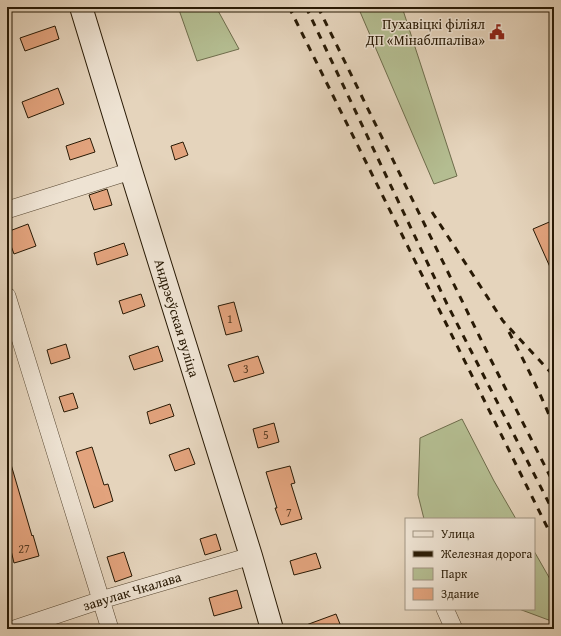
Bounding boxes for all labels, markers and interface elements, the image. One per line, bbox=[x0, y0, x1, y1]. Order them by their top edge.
place label: Пухавіцкі філіял ДП «Мінаблпаліва» bbox=[365, 14, 485, 50]
public building icon: Пухавіцкі філіял ДП «Мінаблпаліва» bbox=[488, 23, 506, 41]
street label: Андрэеўская вуліца bbox=[150, 256, 205, 380]
house number: 1 bbox=[227, 310, 233, 327]
house number: 3 bbox=[243, 360, 249, 377]
house number: 5 bbox=[263, 426, 269, 443]
house number: 7 bbox=[286, 504, 292, 521]
legend bbox=[405, 518, 535, 610]
text: Улица bbox=[441, 525, 475, 542]
house number: 27 bbox=[18, 540, 30, 557]
text: Железная дорога bbox=[440, 545, 532, 562]
text: Парк bbox=[441, 565, 468, 582]
street label: завулак Чкалава bbox=[80, 566, 184, 615]
text: Здание bbox=[441, 585, 480, 602]

